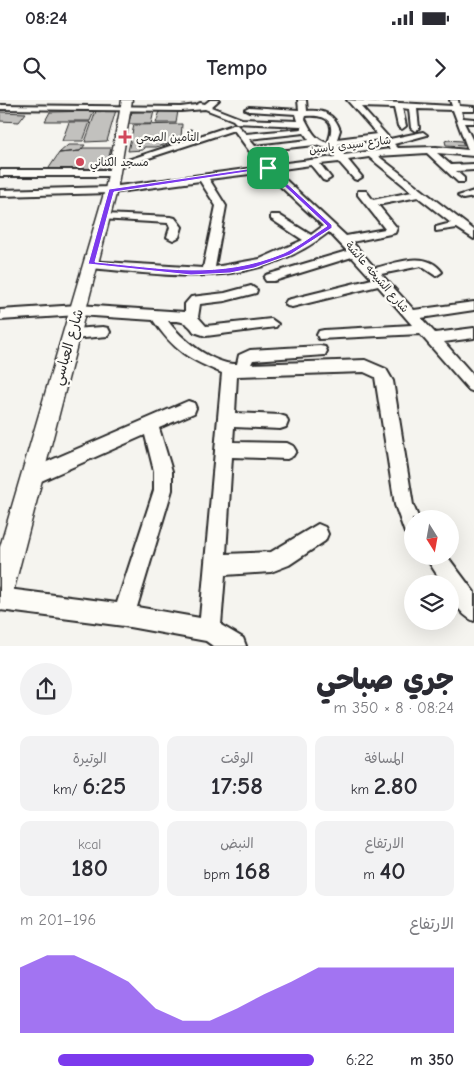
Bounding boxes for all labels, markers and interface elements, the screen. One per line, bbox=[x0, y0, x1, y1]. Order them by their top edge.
text: 08:24 bbox=[25, 7, 67, 29]
icon: search bbox=[20, 54, 48, 82]
icon: forward bbox=[426, 54, 454, 82]
text: Tempo bbox=[207, 55, 267, 81]
marker: التأمين الصحي bbox=[118, 130, 132, 144]
place label: التأمين الصحي bbox=[136, 131, 199, 148]
street label: شارع سيدى ياسين bbox=[308, 134, 392, 158]
pin bbox=[247, 147, 289, 189]
icon: arrive bbox=[254, 154, 282, 182]
marker: مسجد الكناني bbox=[74, 156, 86, 168]
place label: مسجد الكناني bbox=[90, 156, 149, 173]
street label: شارع الشيخه عائشة bbox=[341, 239, 411, 316]
street label: شارع العباسي bbox=[49, 307, 91, 388]
north arrow bbox=[404, 510, 459, 565]
map controls bbox=[404, 510, 459, 630]
button: layers bbox=[404, 575, 459, 630]
button: share bbox=[20, 663, 72, 715]
text: جري صباحي bbox=[316, 664, 454, 696]
text: 08:24 · 8 × 350 m bbox=[333, 699, 454, 717]
text: الوتيرة bbox=[73, 750, 107, 767]
text: الوقت bbox=[221, 750, 253, 767]
text: المسافة bbox=[364, 750, 404, 767]
text: 6:25 bbox=[82, 771, 126, 800]
text: 17:58 bbox=[211, 771, 263, 800]
text: 2.80 bbox=[374, 771, 418, 800]
text: /km bbox=[53, 781, 82, 798]
text: km bbox=[351, 781, 374, 798]
text: النبض bbox=[220, 835, 254, 852]
text: الارتفاع bbox=[365, 835, 404, 852]
text: kcal bbox=[78, 836, 101, 853]
text: 180 bbox=[71, 853, 108, 882]
text: 168 bbox=[235, 856, 270, 885]
text: 40 bbox=[379, 856, 405, 885]
text: bpm bbox=[204, 866, 235, 883]
text: m bbox=[363, 866, 379, 883]
text: 196–201 m bbox=[20, 911, 96, 929]
text: الارتفاع bbox=[409, 915, 454, 933]
text: 6:22 bbox=[346, 1051, 374, 1069]
text: 350 m bbox=[410, 1051, 454, 1069]

